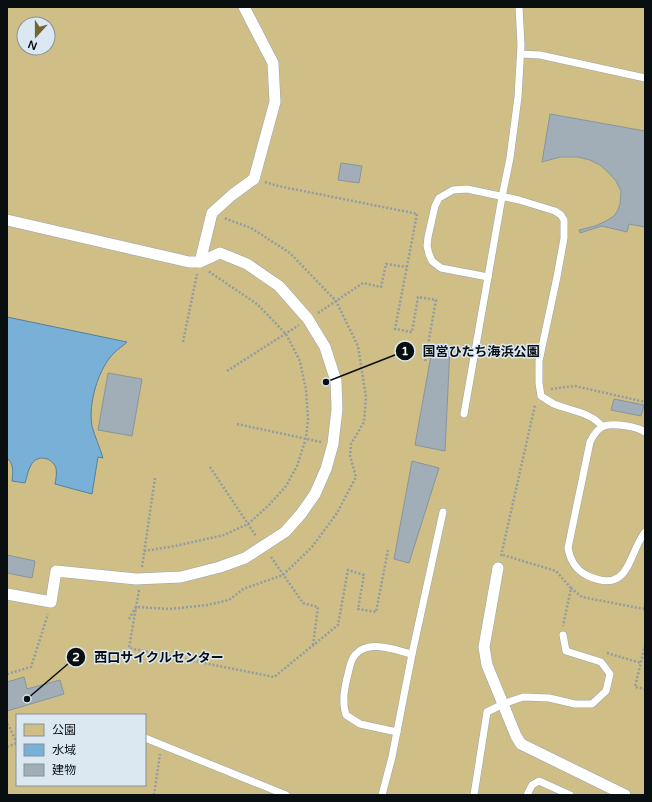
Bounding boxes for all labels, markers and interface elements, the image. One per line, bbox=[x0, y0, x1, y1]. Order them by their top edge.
north arrow bbox=[16, 16, 56, 56]
text: N bbox=[26, 37, 39, 53]
callout: 国営ひたち海浜公園 bbox=[395, 339, 548, 364]
text: 1 bbox=[401, 344, 409, 358]
text: 国営ひたち海浜公園 bbox=[422, 344, 540, 360]
callout: 西口サイクルセンター bbox=[66, 644, 232, 669]
text: 2 bbox=[72, 650, 80, 664]
text: 西口サイクルセンター bbox=[94, 650, 224, 666]
legend bbox=[16, 714, 146, 786]
text: 公園 bbox=[52, 723, 76, 737]
text: 水域 bbox=[52, 743, 76, 757]
text: 建物 bbox=[52, 763, 76, 777]

